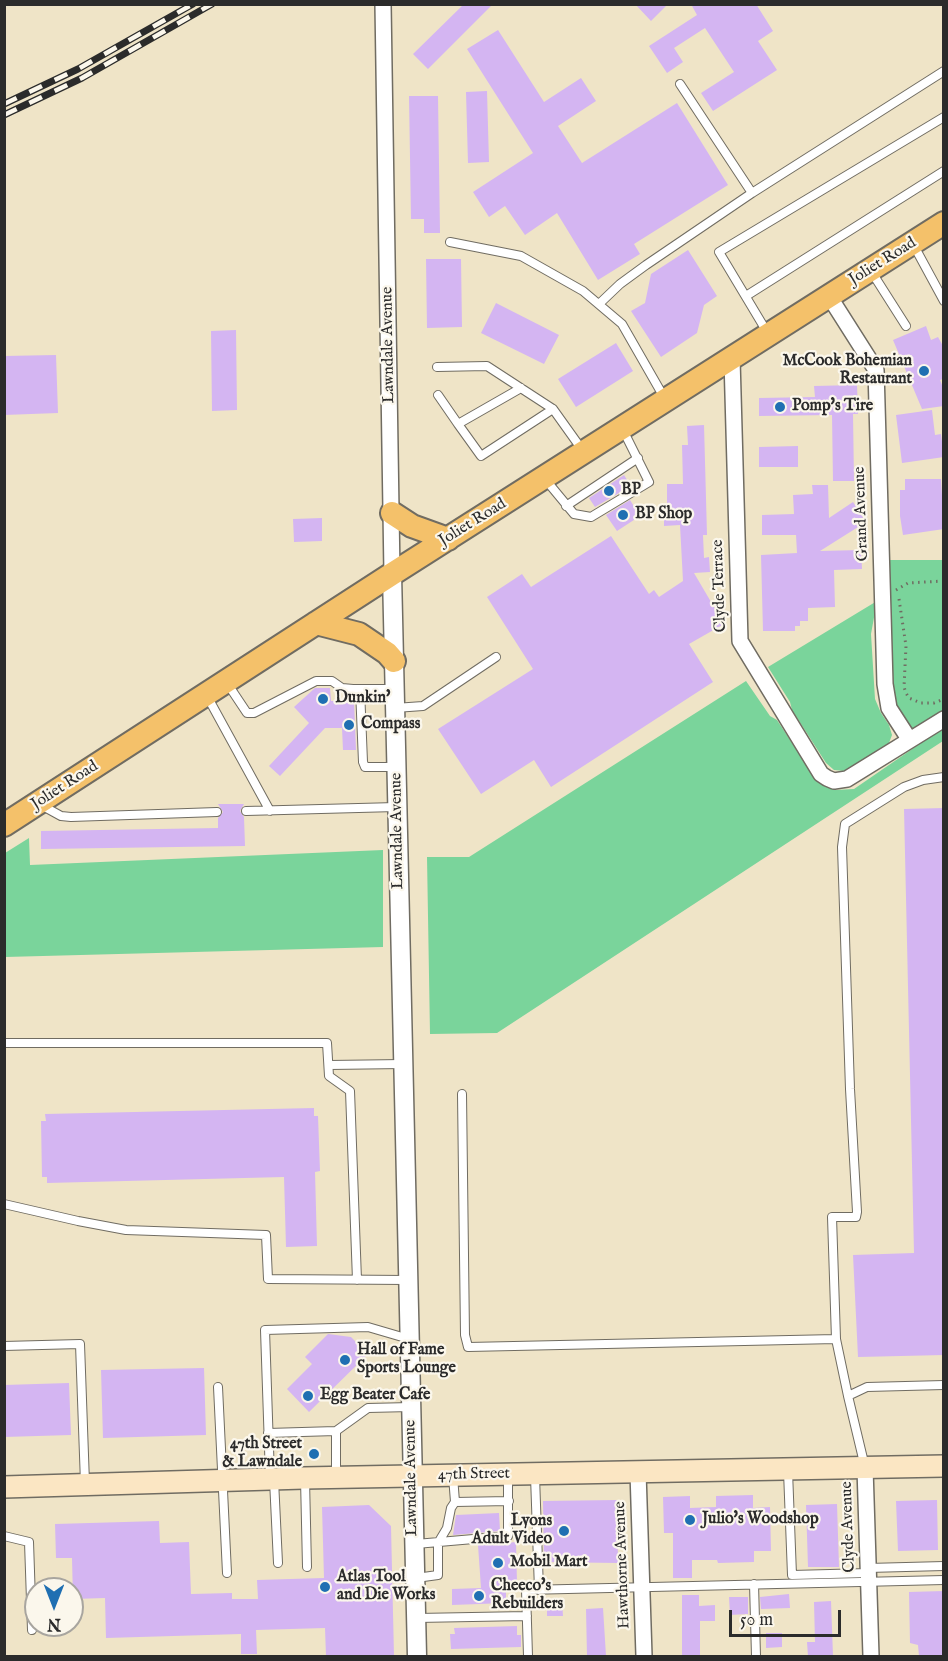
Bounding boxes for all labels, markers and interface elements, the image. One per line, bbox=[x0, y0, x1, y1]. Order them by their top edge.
street label: Joliet Road bbox=[846, 234, 920, 290]
street label: Lawndale Avenue bbox=[378, 287, 400, 403]
place label: McCook Bohemian Restaurant bbox=[782, 352, 912, 390]
marker: McCook Bohemian Restaurant bbox=[917, 364, 931, 378]
place label: Pomp's Tire bbox=[792, 397, 873, 417]
marker: Pomp's Tire bbox=[773, 400, 787, 414]
street label: Grand Avenue bbox=[851, 466, 873, 562]
place label: BP bbox=[621, 481, 641, 501]
marker: BP bbox=[602, 484, 616, 498]
street label: Joliet Road bbox=[436, 495, 510, 551]
place label: BP Shop bbox=[635, 505, 692, 525]
marker: BP Shop bbox=[616, 508, 630, 522]
street label: Clyde Terrace bbox=[709, 539, 731, 633]
place label: Dunkin' bbox=[335, 689, 390, 709]
marker: Dunkin' bbox=[316, 692, 330, 706]
place label: Compass bbox=[361, 715, 420, 735]
marker: Compass bbox=[342, 718, 356, 732]
street label: Joliet Road bbox=[28, 757, 102, 815]
street label: Lawndale Avenue bbox=[387, 773, 409, 889]
place label: Hall of Fame Sports Lounge bbox=[357, 1341, 456, 1379]
marker: Hall of Fame Sports Lounge bbox=[338, 1353, 352, 1367]
place label: Egg Beater Cafe bbox=[320, 1386, 430, 1406]
marker: Egg Beater Cafe bbox=[301, 1389, 315, 1403]
street label: Lawndale Avenue bbox=[401, 1420, 423, 1536]
place label: 47th Street & Lawndale bbox=[222, 1435, 302, 1473]
marker: 47th Street & Lawndale bbox=[307, 1447, 321, 1461]
street label: 47th Street bbox=[438, 1465, 510, 1485]
street label: Clyde Avenue bbox=[838, 1481, 860, 1573]
street label: Hawthorne Avenue bbox=[611, 1501, 635, 1629]
place label: Julio's Woodshop bbox=[702, 1510, 819, 1530]
place label: Lyons Adult Video bbox=[472, 1512, 552, 1550]
marker: Julio's Woodshop bbox=[683, 1513, 697, 1527]
marker: Lyons Adult Video bbox=[557, 1524, 571, 1538]
place label: Mobil Mart bbox=[510, 1553, 587, 1573]
marker: Mobil Mart bbox=[491, 1556, 505, 1570]
place label: Atlas Tool and Die Works bbox=[337, 1568, 435, 1606]
north arrow bbox=[24, 1577, 84, 1637]
place label: Cheeco's Rebuilders bbox=[491, 1577, 563, 1615]
marker: Atlas Tool and Die Works bbox=[318, 1580, 332, 1594]
marker: Cheeco's Rebuilders bbox=[472, 1589, 486, 1603]
scale bar bbox=[732, 1598, 844, 1636]
text: 50 m bbox=[740, 1609, 773, 1632]
text: N bbox=[47, 1613, 61, 1633]

